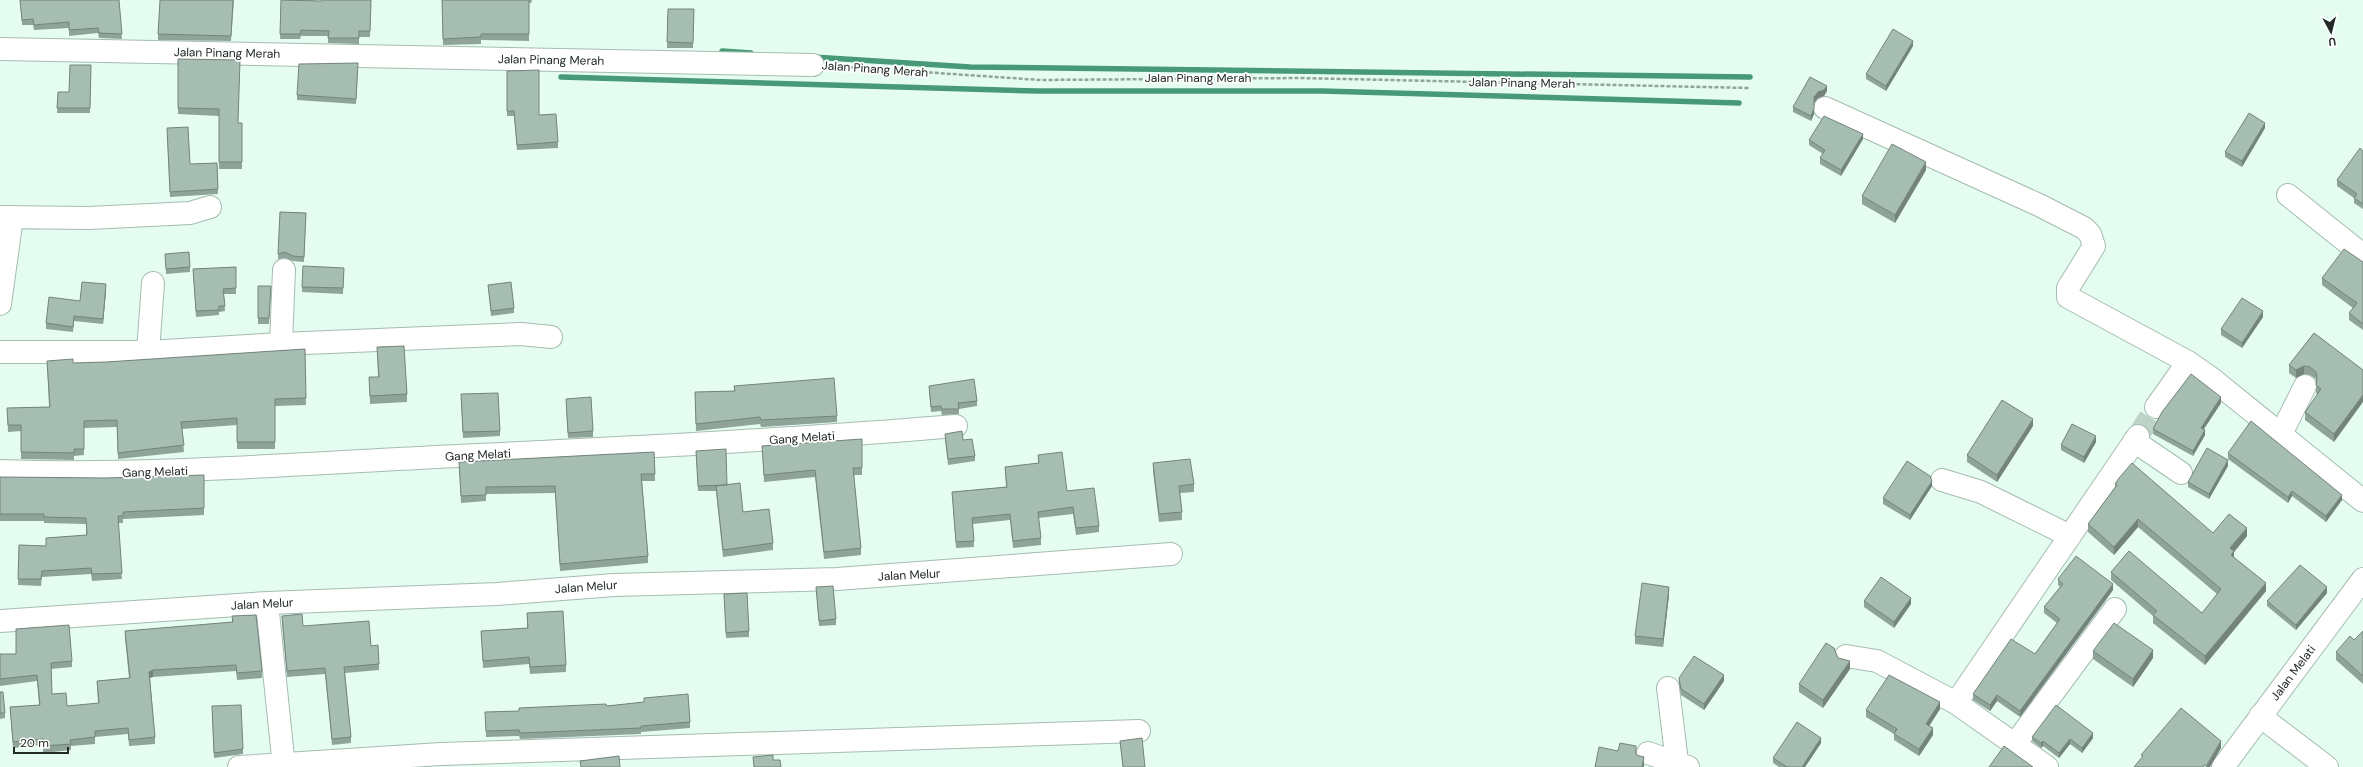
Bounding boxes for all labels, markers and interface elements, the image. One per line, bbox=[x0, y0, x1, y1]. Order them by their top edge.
north arrow bbox=[2311, 12, 2351, 52]
text: U bbox=[2328, 35, 2337, 49]
street label: Jalan Pinang Merah bbox=[174, 44, 281, 62]
street label: Jalan Pinang Merah bbox=[498, 51, 605, 69]
street label: Jalan Pinang Merah bbox=[821, 57, 929, 81]
street label: Jalan Pinang Merah bbox=[1145, 70, 1251, 86]
street label: Jalan Pinang Merah bbox=[1469, 74, 1576, 92]
street label: Gang Melati bbox=[769, 428, 836, 448]
street label: Gang Melati bbox=[445, 445, 511, 465]
street label: Gang Melati bbox=[122, 463, 188, 481]
street label: Jalan Melur bbox=[877, 565, 941, 585]
street label: Jalan Melur bbox=[554, 577, 618, 597]
street label: Jalan Melur bbox=[230, 594, 294, 614]
street label: Jalan Melati bbox=[2267, 642, 2319, 704]
scale bar bbox=[14, 729, 68, 755]
text: 20 m bbox=[20, 735, 49, 751]

